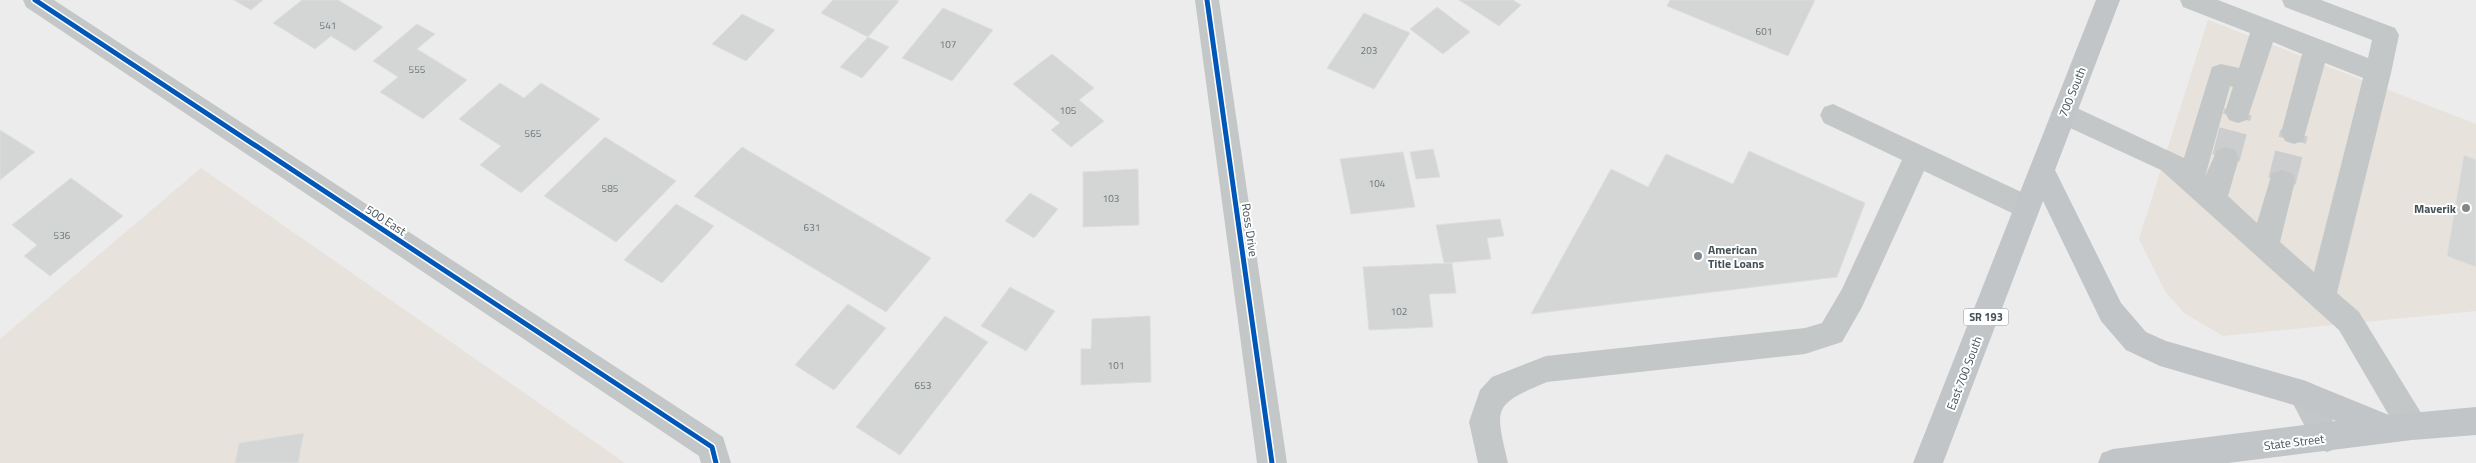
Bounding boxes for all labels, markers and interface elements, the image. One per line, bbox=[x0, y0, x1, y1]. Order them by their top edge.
house number: 541 bbox=[320, 18, 336, 33]
house number: 601 bbox=[1756, 24, 1772, 39]
house number: 107 bbox=[940, 37, 956, 52]
house number: 203 bbox=[1361, 43, 1377, 58]
house number: 555 bbox=[409, 62, 426, 77]
street label: 700 South bbox=[2053, 64, 2091, 120]
house number: 105 bbox=[1060, 103, 1077, 118]
house number: 565 bbox=[525, 126, 542, 141]
house number: 104 bbox=[1369, 176, 1386, 191]
house number: 585 bbox=[602, 181, 619, 196]
house number: 103 bbox=[1103, 191, 1119, 206]
place label: Maverik bbox=[2414, 199, 2457, 218]
street label: 500 East bbox=[362, 200, 411, 241]
street label: Ross Drive bbox=[1237, 202, 1263, 258]
marker: Maverik bbox=[2460, 202, 2472, 214]
house number: 631 bbox=[804, 220, 820, 235]
house number: 536 bbox=[54, 228, 71, 243]
place label: American Title Loans bbox=[1708, 240, 1765, 273]
marker: American Title Loans bbox=[1692, 250, 1704, 262]
house number: 102 bbox=[1391, 304, 1407, 319]
road number: SR 193 bbox=[1964, 308, 2008, 326]
street label: East 700 South bbox=[1941, 333, 1987, 413]
house number: 101 bbox=[1108, 358, 1124, 373]
house number: 653 bbox=[915, 378, 931, 393]
street label: State Street bbox=[2263, 429, 2326, 455]

